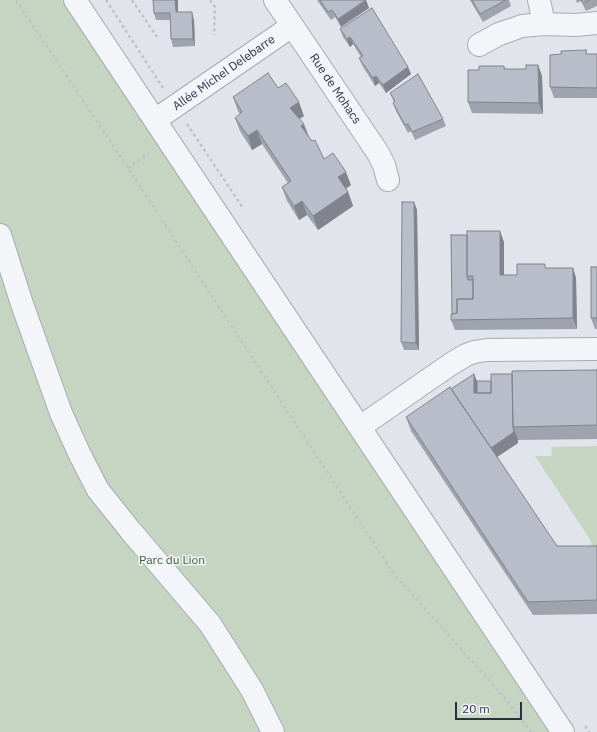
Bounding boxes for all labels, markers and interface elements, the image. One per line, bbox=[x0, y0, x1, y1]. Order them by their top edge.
street label: Allée Michel Delebarre bbox=[170, 32, 278, 114]
street label: Rue de Mohacs bbox=[306, 51, 364, 127]
park label: Parc du Lion bbox=[139, 554, 205, 568]
scale bar bbox=[457, 694, 524, 720]
text: 20 m bbox=[462, 701, 490, 716]

